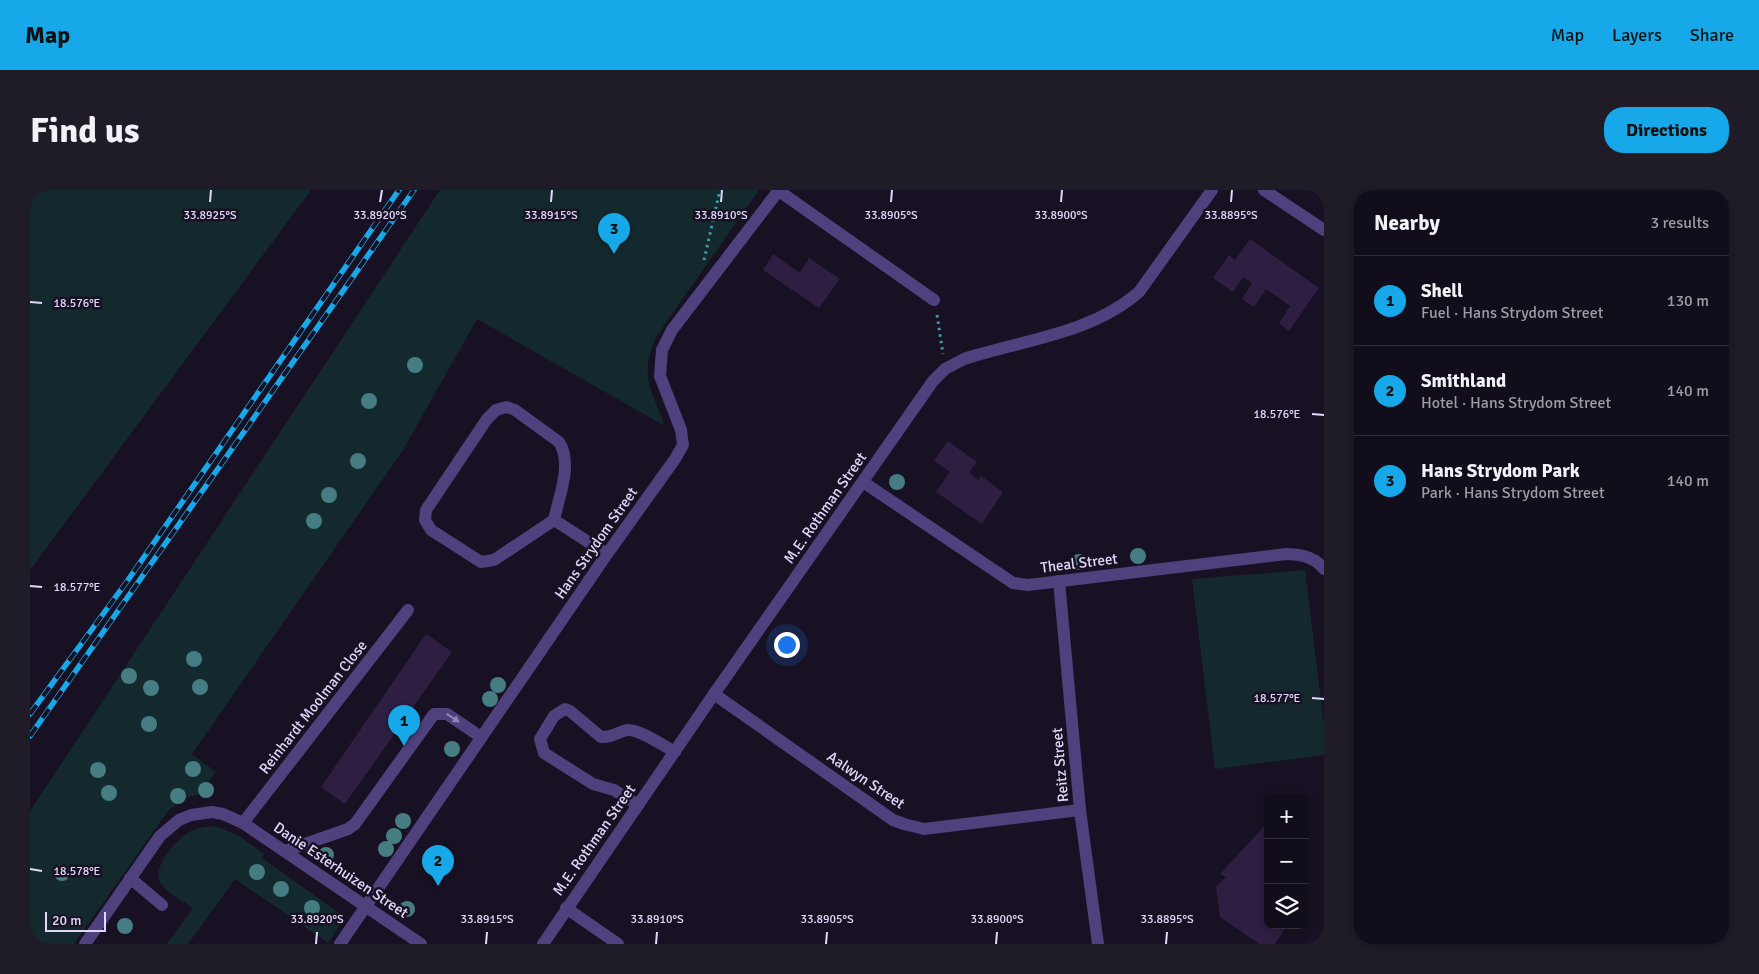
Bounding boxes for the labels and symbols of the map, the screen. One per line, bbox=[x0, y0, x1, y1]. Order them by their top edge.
text: 33.8925°S bbox=[183, 208, 237, 223]
text: 33.8920°S bbox=[353, 208, 407, 223]
text: 33.8915°S bbox=[524, 208, 578, 223]
text: 33.8910°S bbox=[694, 208, 748, 223]
text: 33.8905°S bbox=[864, 208, 918, 223]
text: 33.8900°S bbox=[1034, 208, 1088, 223]
text: 33.8895°S bbox=[1204, 208, 1258, 223]
pin: 3 bbox=[598, 213, 630, 254]
text: 18.576°E bbox=[54, 296, 101, 311]
text: 18.576°E bbox=[1254, 407, 1301, 422]
street label: M.E. Rothman Street bbox=[780, 449, 870, 567]
street label: Hans Strydom Street bbox=[551, 484, 641, 602]
street label: Theal Street bbox=[1039, 549, 1119, 577]
text: 18.577°E bbox=[54, 580, 101, 595]
your location bbox=[774, 632, 800, 658]
street label: Reinhardt Moolman Close bbox=[255, 637, 371, 777]
text: 18.577°E bbox=[1254, 691, 1301, 706]
pin: 1 bbox=[388, 705, 420, 746]
one-way arrow bbox=[446, 713, 460, 723]
street label: Reitz Street bbox=[1048, 727, 1072, 803]
street label: Aalwyn Street bbox=[824, 748, 908, 812]
street label: M.E. Rothman Street bbox=[549, 781, 639, 899]
street label: Danie Esterhuizen Street bbox=[270, 818, 412, 922]
pin: 2 bbox=[422, 845, 454, 886]
text: 18.578°E bbox=[54, 864, 101, 879]
scale bar bbox=[45, 909, 106, 932]
text: 33.8920°S bbox=[290, 912, 344, 927]
text: 33.8915°S bbox=[460, 912, 514, 927]
text: 33.8910°S bbox=[630, 912, 684, 927]
text: 33.8905°S bbox=[800, 912, 854, 927]
text: 33.8900°S bbox=[970, 912, 1024, 927]
text: 33.8895°S bbox=[1140, 912, 1194, 927]

